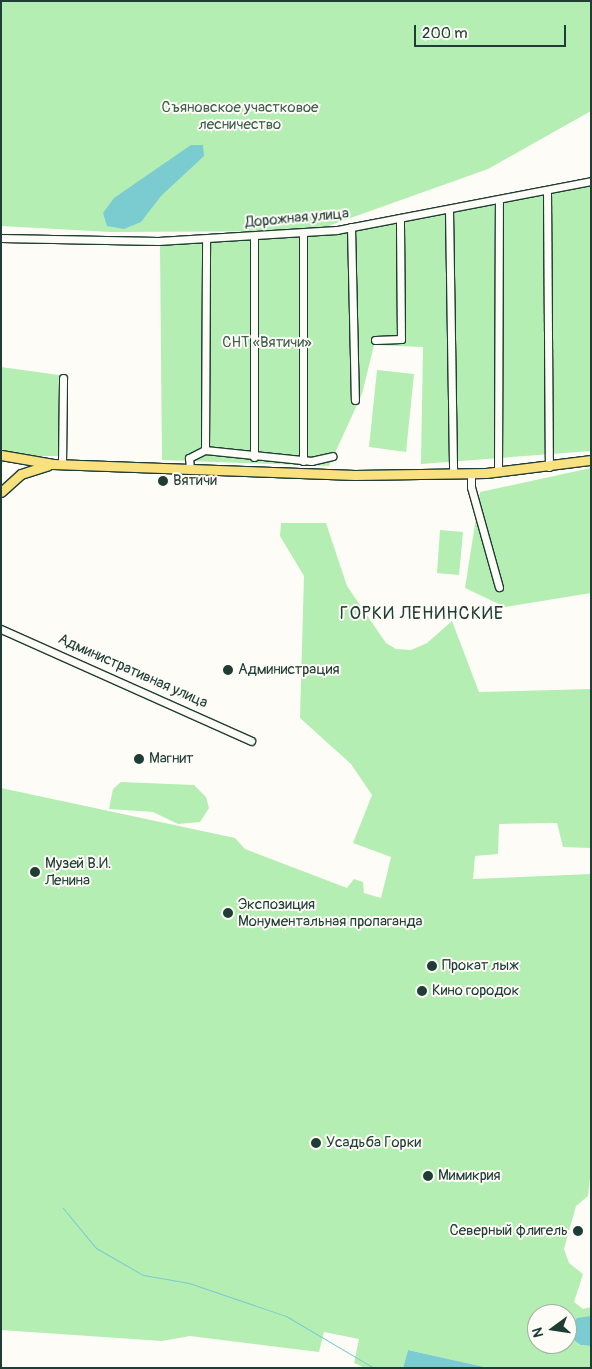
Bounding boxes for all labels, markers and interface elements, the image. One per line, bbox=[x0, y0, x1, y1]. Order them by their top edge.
scale bar bbox=[417, 15, 570, 47]
text: 200 m bbox=[422, 24, 467, 43]
park label: Съяновское участковое лесничество bbox=[162, 98, 318, 133]
street label: Дорожная улица bbox=[244, 205, 350, 231]
park label: СНТ «Вятичи» bbox=[222, 334, 312, 352]
place label: Вятичи bbox=[173, 472, 217, 490]
marker: Вятичи bbox=[157, 475, 169, 487]
district label: ГОРКИ ЛЕНИНСКИЕ bbox=[338, 603, 506, 625]
street label: Административная улица bbox=[55, 630, 211, 712]
place label: Администрация bbox=[238, 661, 339, 679]
marker: Администрация bbox=[222, 664, 234, 676]
place label: Магнит bbox=[149, 750, 194, 768]
marker: Магнит bbox=[133, 753, 145, 765]
place label: Музей В.И. Ленина bbox=[45, 854, 111, 889]
marker: Музей В.И. Ленина bbox=[29, 866, 41, 878]
place label: Экспозиция Монументальная пропаганда bbox=[238, 895, 422, 930]
marker: Экспозиция Монументальная пропаганда bbox=[222, 907, 234, 919]
place label: Прокат лыж bbox=[442, 957, 519, 975]
marker: Прокат лыж bbox=[426, 960, 438, 972]
place label: Кино городок bbox=[432, 982, 519, 1000]
marker: Кино городок bbox=[416, 985, 428, 997]
place label: Усадьба Горки bbox=[326, 1134, 421, 1152]
marker: Усадьба Горки bbox=[310, 1137, 322, 1149]
place label: Мимикрия bbox=[438, 1167, 501, 1185]
marker: Мимикрия bbox=[422, 1170, 434, 1182]
place label: Северный флигель bbox=[449, 1222, 568, 1240]
marker: Северный флигель bbox=[572, 1225, 584, 1237]
north arrow bbox=[527, 1304, 577, 1354]
text: N bbox=[529, 1326, 547, 1339]

